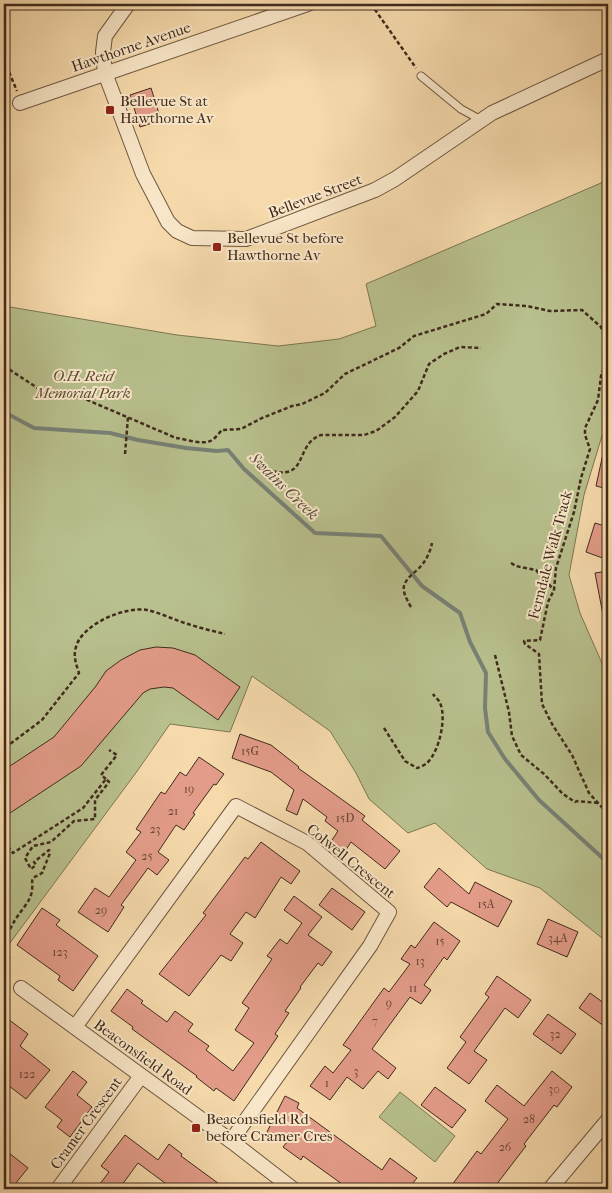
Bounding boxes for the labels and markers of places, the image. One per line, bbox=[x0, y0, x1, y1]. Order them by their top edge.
place label: Bellevue St at Hawthorne Av bbox=[120, 92, 214, 127]
marker: Bellevue St at Hawthorne Av bbox=[104, 104, 116, 116]
place label: Bellevue St before Hawthorne Av bbox=[227, 229, 344, 264]
marker: Bellevue St before Hawthorne Av bbox=[211, 241, 223, 253]
place label: Beaconsfield Rd before Cramer Cres bbox=[205, 1110, 333, 1145]
marker: Beaconsfield Rd before Cramer Cres bbox=[190, 1122, 202, 1134]

